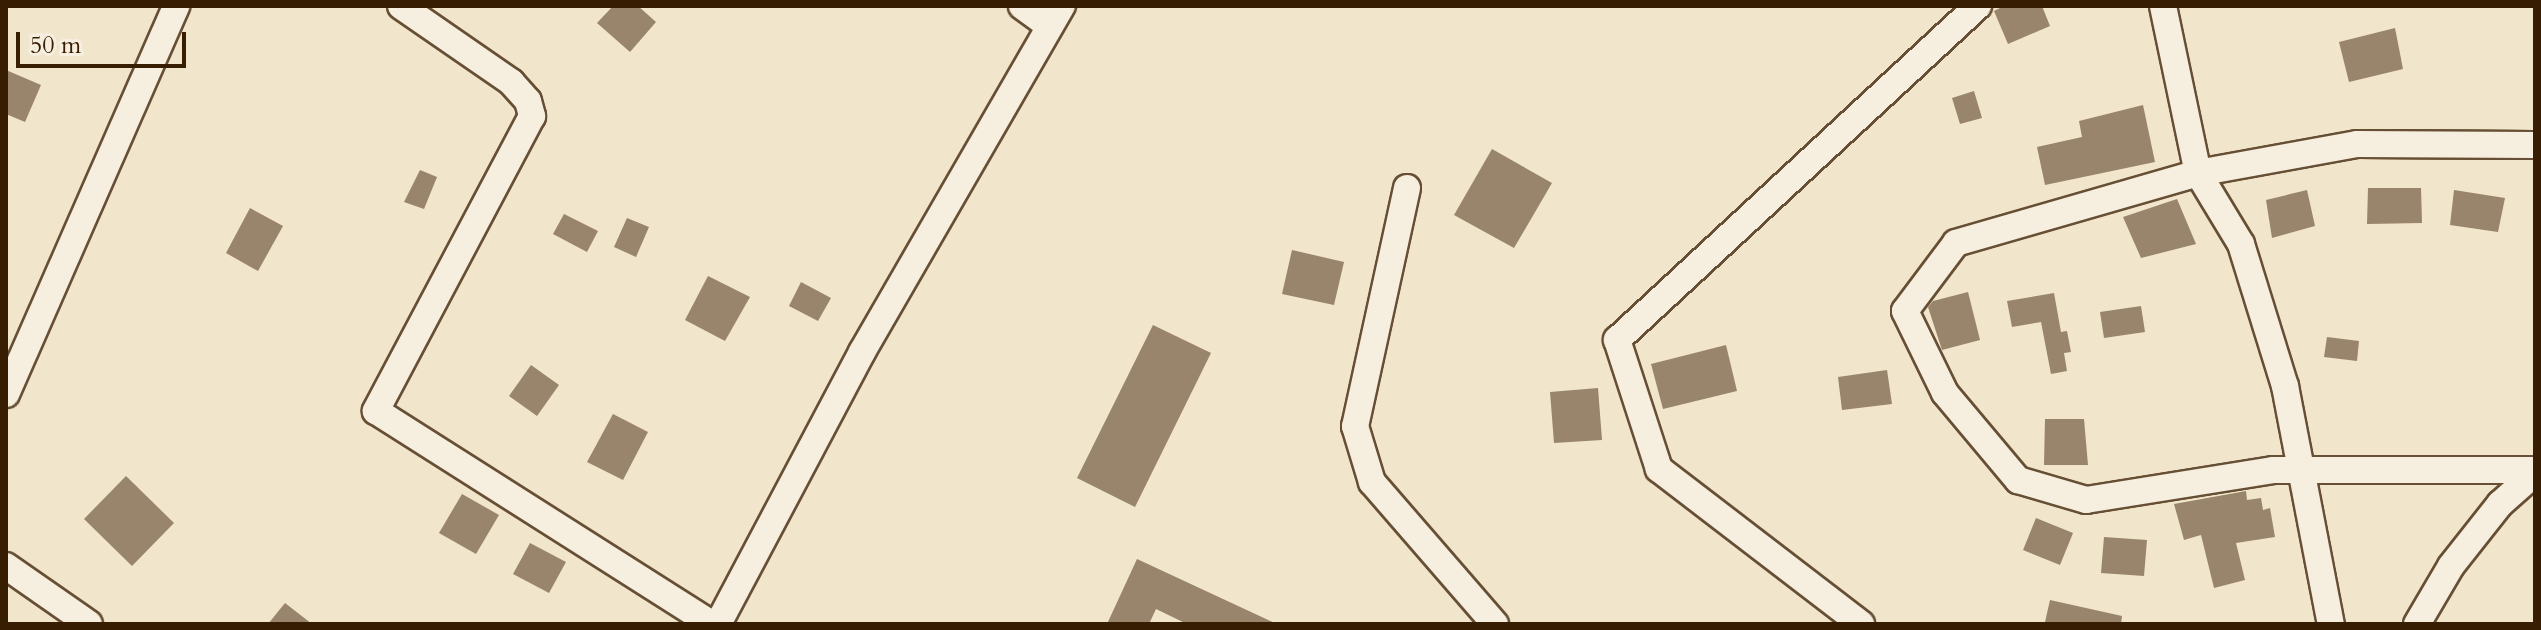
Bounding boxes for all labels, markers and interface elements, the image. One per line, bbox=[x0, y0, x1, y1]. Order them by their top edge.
scale bar bbox=[20, 16, 190, 66]
text: 50 m bbox=[30, 29, 81, 62]

